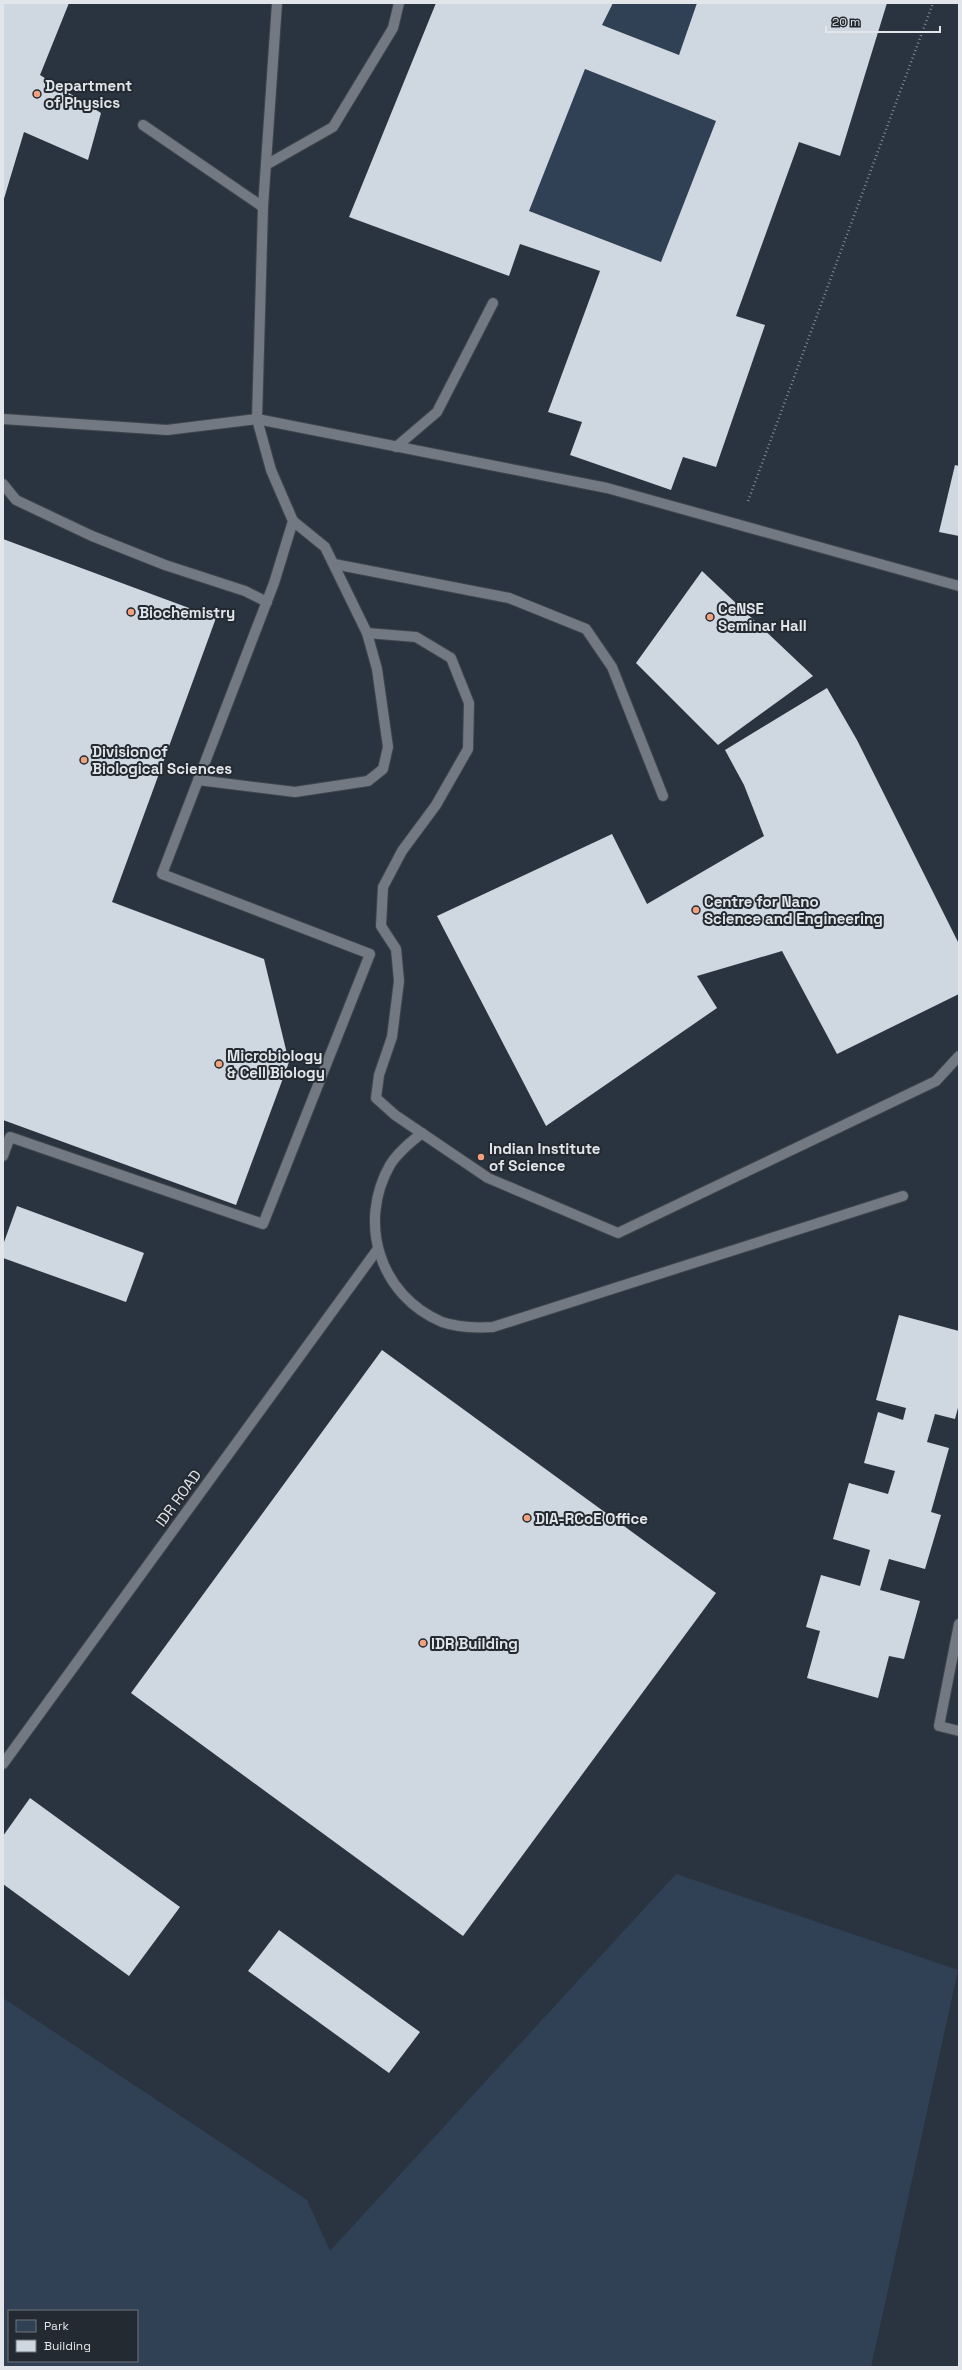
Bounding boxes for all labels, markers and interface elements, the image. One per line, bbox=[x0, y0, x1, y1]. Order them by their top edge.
scale bar bbox=[826, 8, 940, 34]
text: 20 m bbox=[832, 14, 860, 30]
place label: Department of Physics bbox=[45, 76, 132, 112]
marker: Department of Physics bbox=[32, 89, 42, 99]
place label: CeNSE Seminar Hall bbox=[718, 599, 807, 635]
place label: Biochemistry bbox=[139, 603, 235, 622]
marker: Biochemistry bbox=[126, 607, 136, 617]
marker: CeNSE Seminar Hall bbox=[705, 612, 715, 622]
place label: Division of Biological Sciences bbox=[92, 742, 232, 778]
marker: Division of Biological Sciences bbox=[79, 755, 89, 765]
place label: Centre for Nano Science and Engineering bbox=[704, 892, 883, 928]
marker: Centre for Nano Science and Engineering bbox=[691, 905, 701, 915]
place label: Microbiology & Cell Biology bbox=[227, 1046, 325, 1082]
marker: Microbiology & Cell Biology bbox=[214, 1059, 224, 1069]
place label: Indian Institute of Science bbox=[489, 1139, 601, 1175]
marker: Indian Institute of Science bbox=[476, 1152, 486, 1162]
street label: IDR ROAD bbox=[151, 1466, 205, 1530]
place label: DIA-RCoE Office bbox=[535, 1509, 648, 1528]
marker: DIA-RCoE Office bbox=[522, 1513, 532, 1523]
place label: IDR Building bbox=[431, 1634, 518, 1653]
marker: IDR Building bbox=[418, 1638, 428, 1648]
legend bbox=[8, 2310, 138, 2362]
text: Park bbox=[44, 2318, 69, 2334]
text: Building bbox=[44, 2338, 91, 2354]

